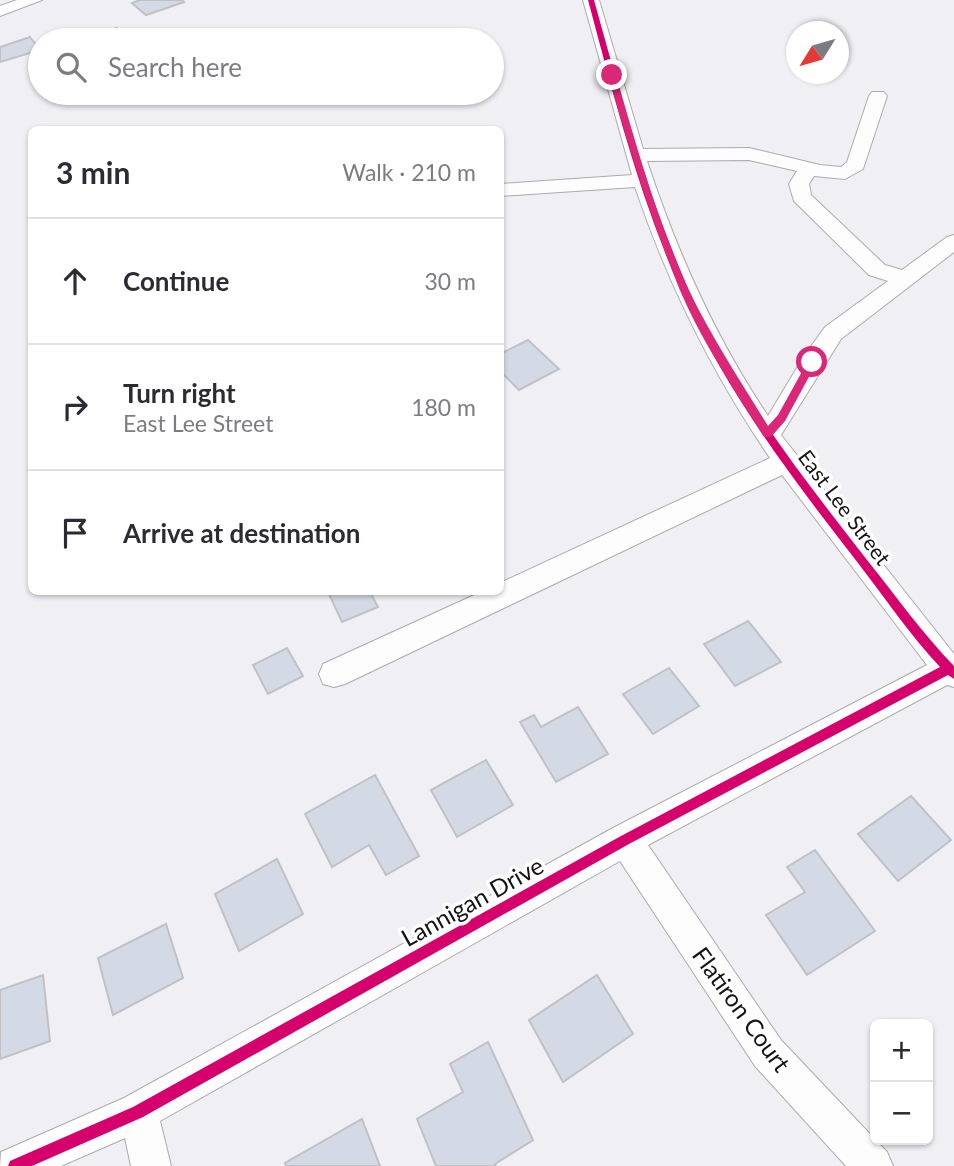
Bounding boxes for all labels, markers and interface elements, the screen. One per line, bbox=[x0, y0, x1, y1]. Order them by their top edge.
north arrow bbox=[786, 21, 849, 84]
search box bbox=[28, 28, 504, 105]
icon: search bbox=[52, 48, 90, 86]
text: Search here bbox=[108, 51, 242, 83]
route end bbox=[596, 59, 627, 90]
text: 3 min bbox=[56, 154, 130, 190]
text: Walk · 210 m bbox=[342, 158, 476, 186]
icon: ahead bbox=[56, 262, 94, 300]
text: Continue bbox=[123, 265, 229, 297]
text: 30 m bbox=[425, 267, 476, 295]
route start bbox=[796, 346, 827, 377]
text: Turn right bbox=[123, 377, 236, 409]
icon: right bbox=[56, 388, 94, 426]
text: 180 m bbox=[411, 393, 476, 421]
text: East Lee Street bbox=[123, 409, 273, 437]
street label: East Lee Street bbox=[794, 445, 897, 570]
icon: arrive bbox=[56, 514, 94, 552]
text: Arrive at destination bbox=[123, 517, 360, 549]
street label: Lannigan Drive bbox=[396, 850, 548, 952]
street label: Flatiron Court bbox=[687, 941, 797, 1077]
map controls bbox=[870, 1019, 933, 1145]
button: + bbox=[870, 1019, 933, 1082]
button: − bbox=[870, 1082, 933, 1145]

